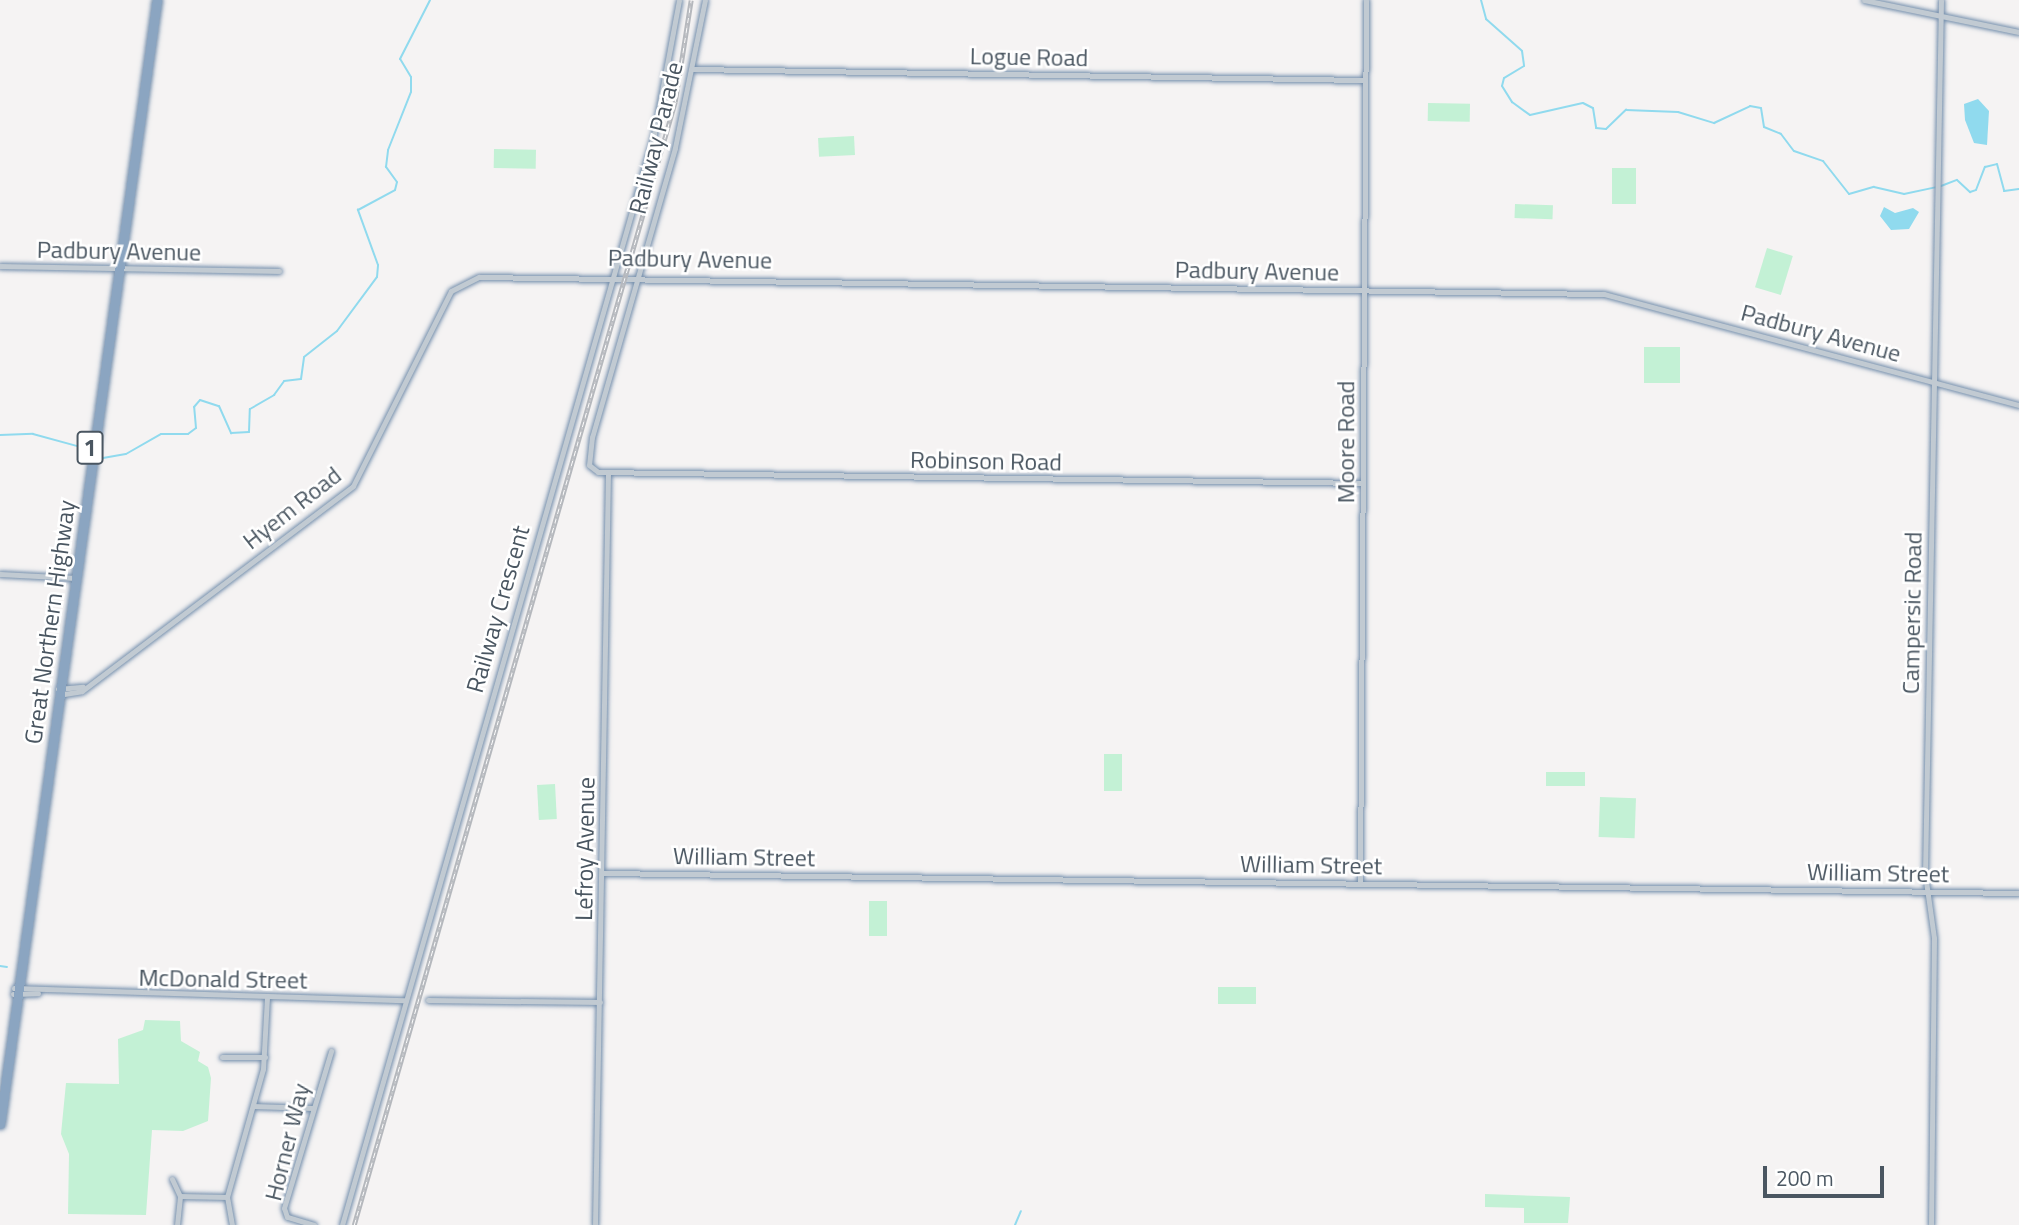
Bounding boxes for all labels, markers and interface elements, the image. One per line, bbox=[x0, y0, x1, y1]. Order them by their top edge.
street label: Logue Road bbox=[970, 42, 1088, 72]
street label: Railway Parade bbox=[623, 59, 689, 217]
street label: Padbury Avenue bbox=[37, 235, 201, 267]
street label: Padbury Avenue bbox=[608, 243, 772, 275]
street label: Padbury Avenue bbox=[1175, 255, 1339, 287]
street label: Padbury Avenue bbox=[1738, 298, 1904, 368]
street label: Moore Road bbox=[1332, 381, 1360, 503]
road number: 1 bbox=[76, 428, 104, 468]
street label: Robinson Road bbox=[910, 445, 1062, 477]
street label: Hyem Road bbox=[237, 461, 347, 555]
street label: Great Northern Highway bbox=[19, 498, 81, 746]
street label: Railway Crescent bbox=[460, 522, 536, 696]
street label: Campersic Road bbox=[1896, 532, 1928, 694]
street label: Lefroy Avenue bbox=[569, 777, 601, 921]
street label: William Street bbox=[673, 841, 815, 873]
street label: William Street bbox=[1240, 849, 1382, 881]
street label: William Street bbox=[1807, 857, 1949, 889]
street label: McDonald Street bbox=[138, 963, 308, 995]
street label: Horner Way bbox=[259, 1080, 315, 1204]
scale bar bbox=[1767, 1152, 1888, 1196]
text: 200 m bbox=[1776, 1162, 1833, 1194]

